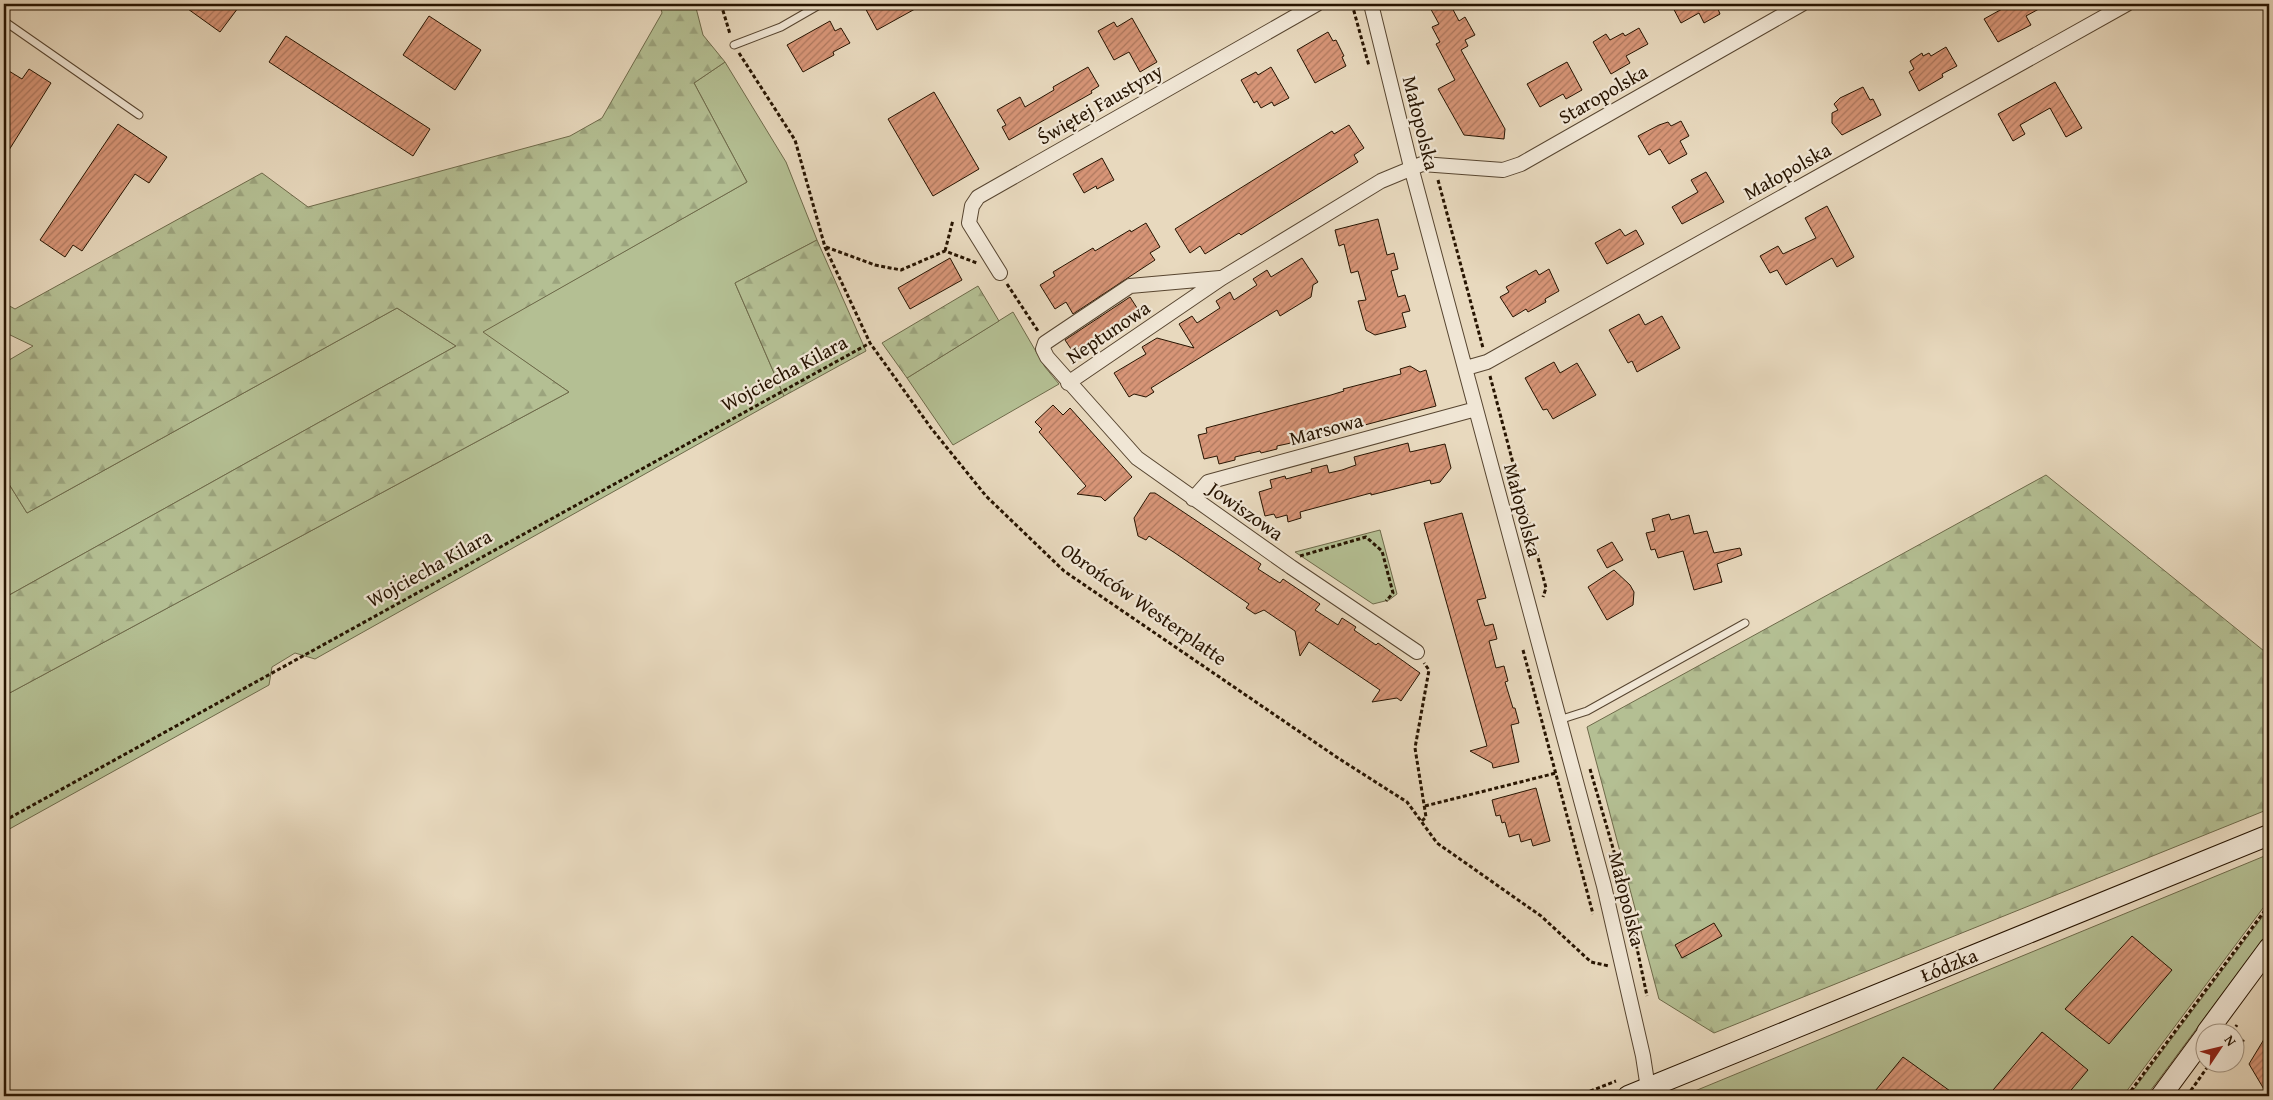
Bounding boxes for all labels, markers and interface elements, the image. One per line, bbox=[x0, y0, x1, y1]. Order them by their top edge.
street label: Świętej Faustyny bbox=[1032, 56, 1168, 151]
street label: Staropolska bbox=[1553, 56, 1653, 131]
street label: Małopolska bbox=[1396, 73, 1447, 174]
street label: Małopolska bbox=[1738, 134, 1836, 207]
street label: Neptunowa bbox=[1060, 293, 1156, 370]
street label: Wojciecha Kilara bbox=[715, 327, 853, 418]
street label: Marsowa bbox=[1286, 405, 1367, 452]
street label: Małopolska bbox=[1497, 460, 1550, 561]
street label: Jowiszowa bbox=[1200, 472, 1290, 547]
street label: Wojciecha Kilara bbox=[361, 521, 497, 614]
street label: Obrońców Westerplatte bbox=[1055, 535, 1233, 672]
street label: Małopolska bbox=[1602, 849, 1653, 950]
street label: Łódzka bbox=[1916, 940, 1982, 989]
north arrow bbox=[2196, 1022, 2246, 1072]
text: N bbox=[2220, 1031, 2242, 1051]

